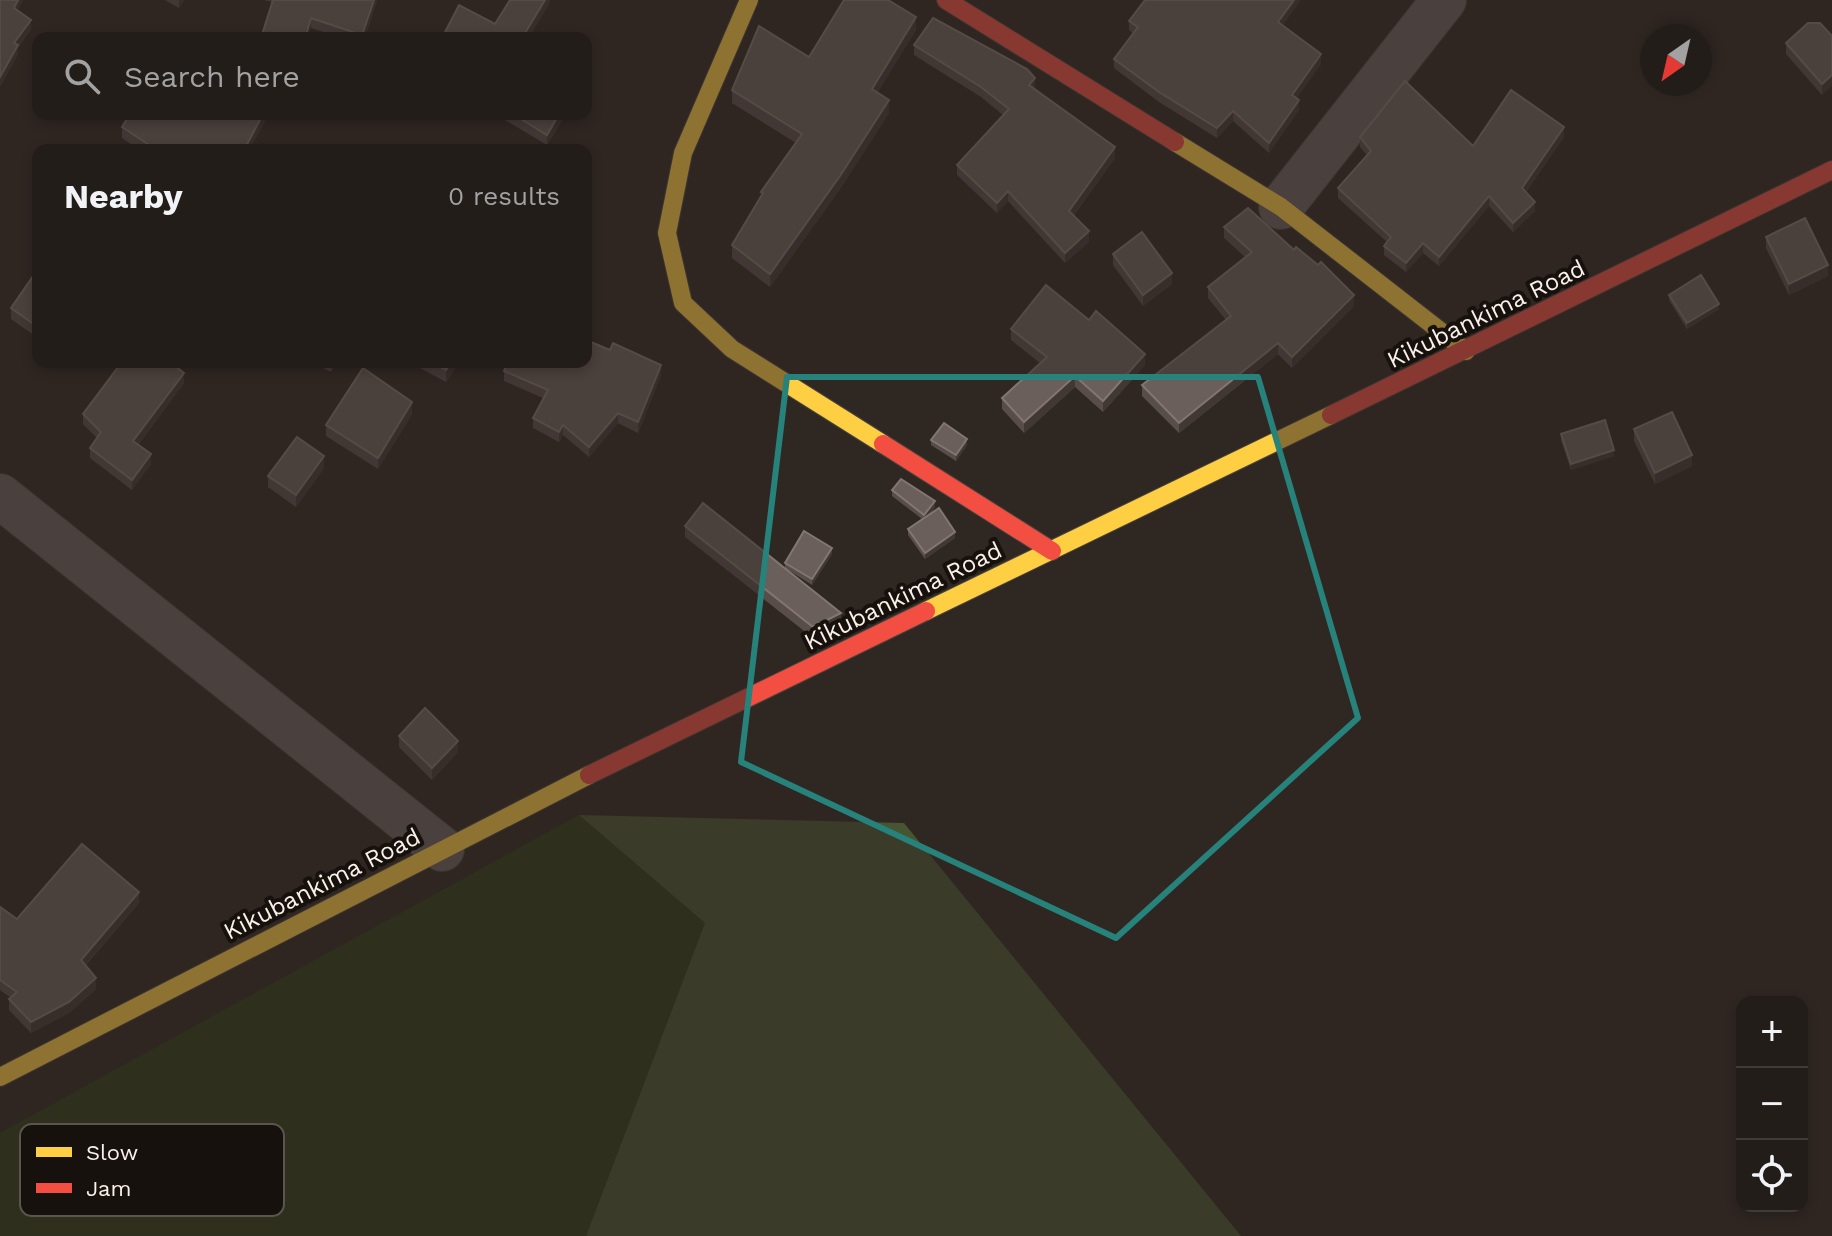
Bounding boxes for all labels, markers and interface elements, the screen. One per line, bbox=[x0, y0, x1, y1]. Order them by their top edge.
north arrow bbox=[1640, 24, 1712, 96]
search box bbox=[32, 32, 592, 120]
icon: search bbox=[60, 54, 104, 98]
text: Search here bbox=[124, 59, 300, 94]
text: Nearby bbox=[64, 176, 183, 216]
text: 0 results bbox=[448, 181, 560, 211]
street label: Kikubankima Road bbox=[1382, 254, 1590, 374]
street label: Kikubankima Road bbox=[799, 536, 1007, 656]
street label: Kikubankima Road bbox=[219, 822, 425, 946]
map controls bbox=[1736, 996, 1808, 1212]
button: + bbox=[1736, 996, 1808, 1068]
button: − bbox=[1736, 1068, 1808, 1140]
legend bbox=[20, 1124, 284, 1216]
text: Slow bbox=[86, 1140, 138, 1165]
button: locate bbox=[1736, 1140, 1808, 1212]
text: Jam bbox=[86, 1176, 131, 1201]

